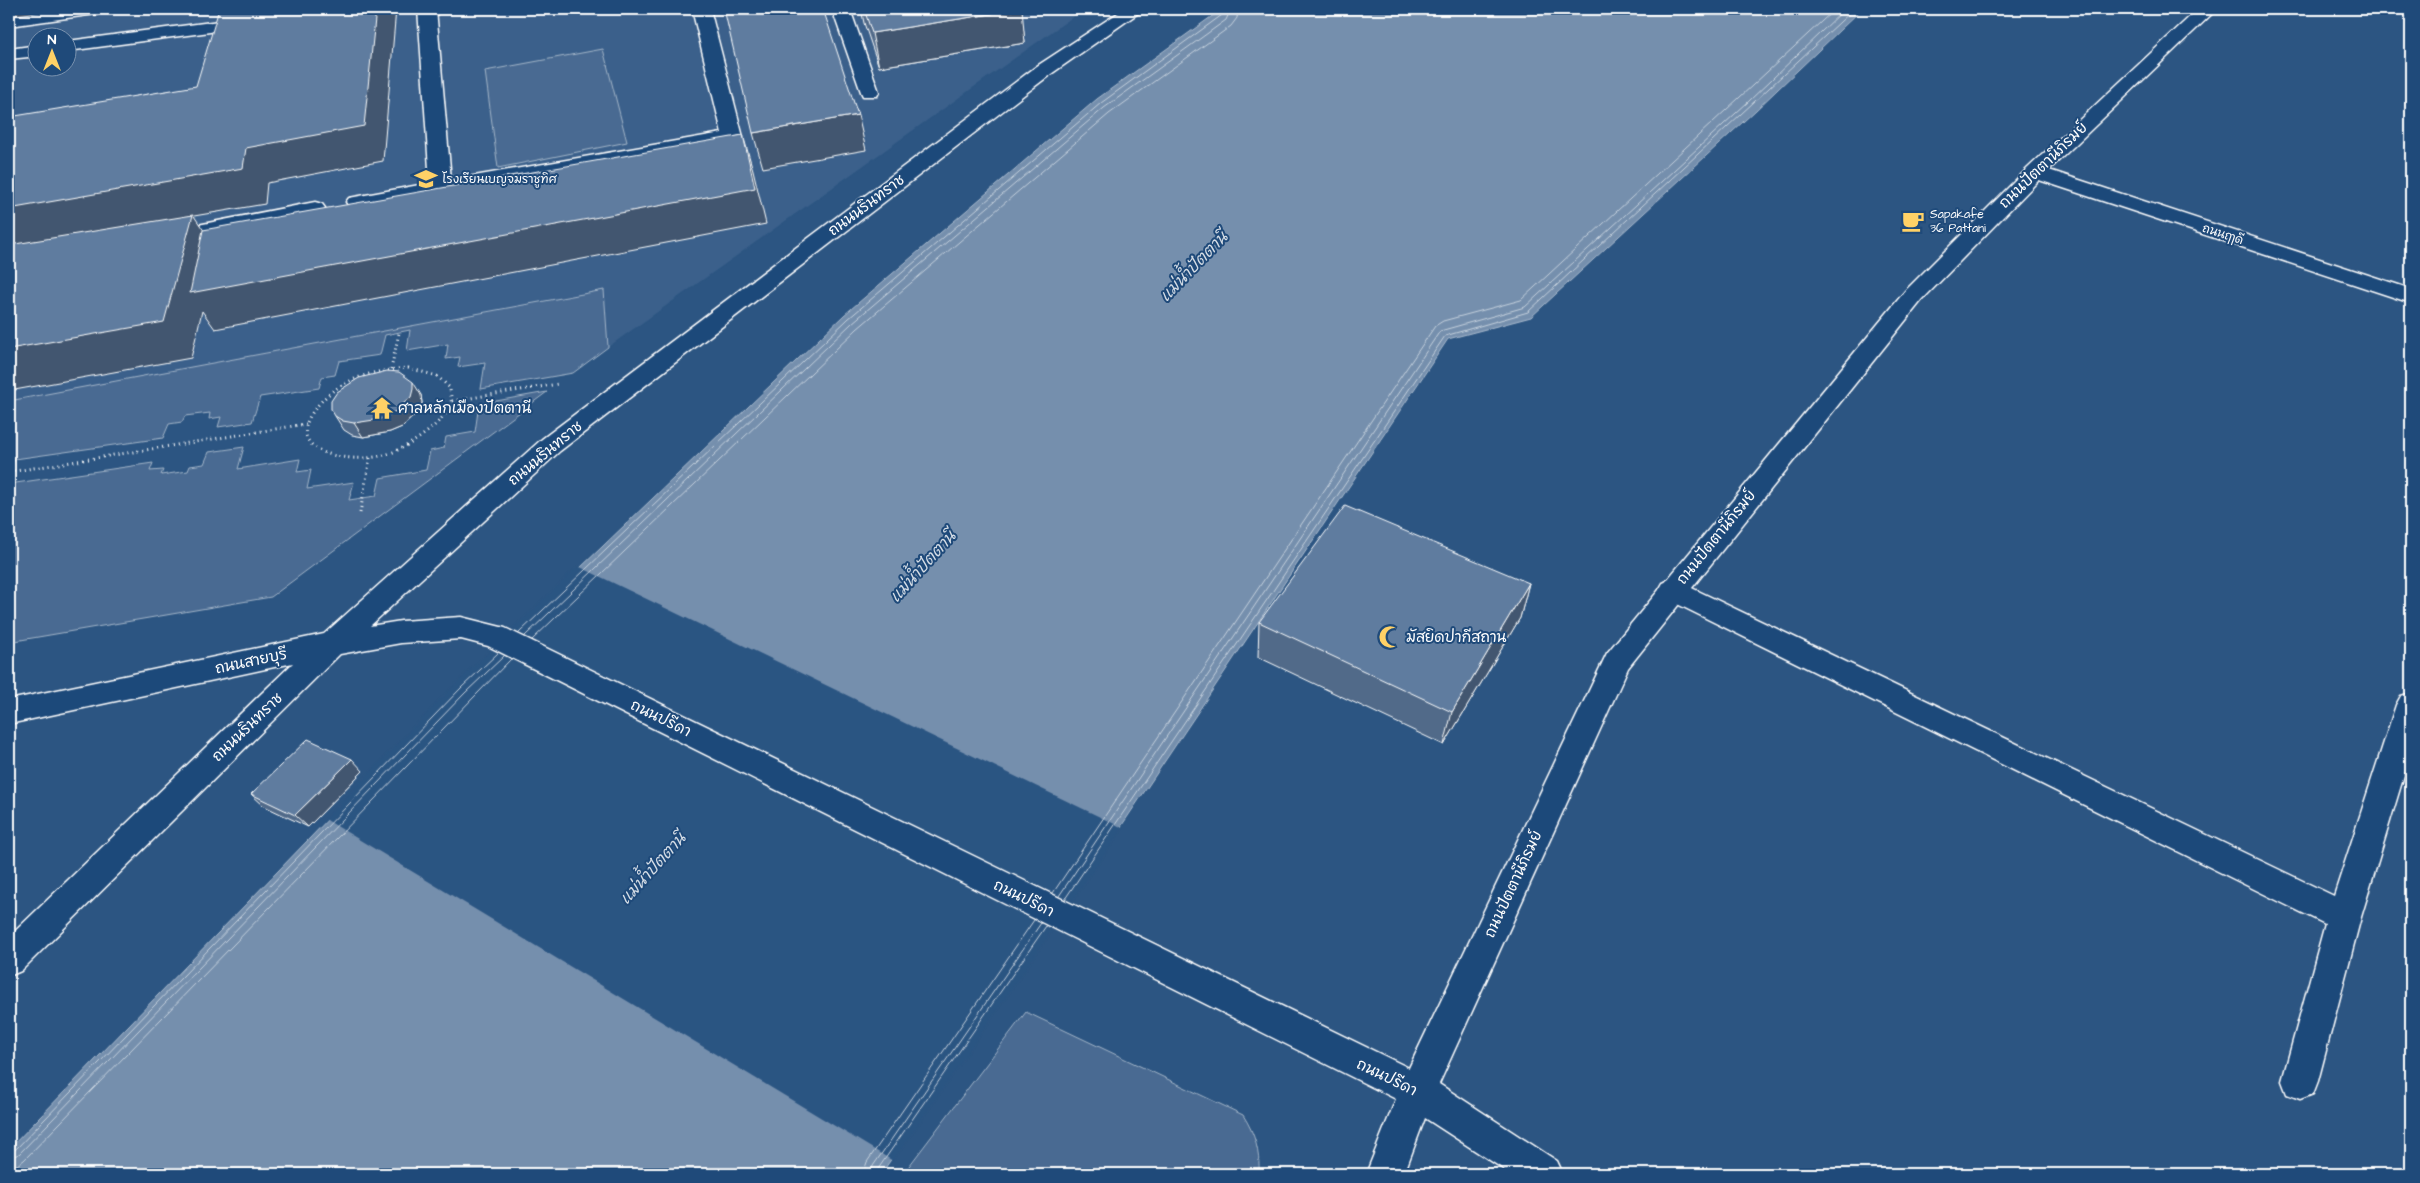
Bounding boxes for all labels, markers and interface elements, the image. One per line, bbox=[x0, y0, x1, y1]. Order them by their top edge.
north arrow bbox=[28, 28, 78, 78]
text: N bbox=[48, 30, 57, 50]
street label: ถนนปัตตานีภิรมย์ bbox=[1994, 118, 2092, 213]
school or university icon: โรงเรียนเบญจมราชูทิศ bbox=[413, 166, 439, 192]
street label: ถนนนรินทราช bbox=[824, 169, 909, 241]
place label: โรงเรียนเบญจมราชูทิศ bbox=[442, 171, 558, 188]
place label: Sapakafe 36 Pattani bbox=[1930, 206, 1986, 237]
cafe icon: Sapakafe 36 Pattani bbox=[1900, 208, 1926, 234]
street label: ถนนฤๅดี bbox=[2200, 220, 2246, 249]
water label: แม่น้ำปัตตานี bbox=[1152, 222, 1235, 307]
temple icon: ศาลหลักเมืองปัตตานี bbox=[369, 395, 395, 421]
place label: ศาลหลักเมืองปัตตานี bbox=[398, 398, 531, 419]
street label: ถนนนรินทราช bbox=[504, 416, 587, 491]
street label: ถนนปัตตานีภิรมย์ bbox=[1672, 486, 1761, 589]
water label: แม่น้ำปัตตานี bbox=[882, 521, 963, 607]
mosque icon: มัสยิดปากีสถาน bbox=[1377, 624, 1403, 650]
place label: มัสยิดปากีสถาน bbox=[1406, 627, 1507, 648]
street label: ถนนสายบุรี bbox=[213, 644, 289, 679]
street label: ถนนนรินทราช bbox=[207, 688, 288, 767]
street label: ถนนปรีดา bbox=[627, 695, 695, 742]
water label: แม่น้ำปัตตานี bbox=[612, 823, 693, 909]
street label: ถนนปัตตานีภิรมย์ bbox=[1479, 827, 1547, 941]
street label: ถนนปรีดา bbox=[990, 875, 1058, 922]
street label: ถนนปรีดา bbox=[1353, 1054, 1421, 1101]

